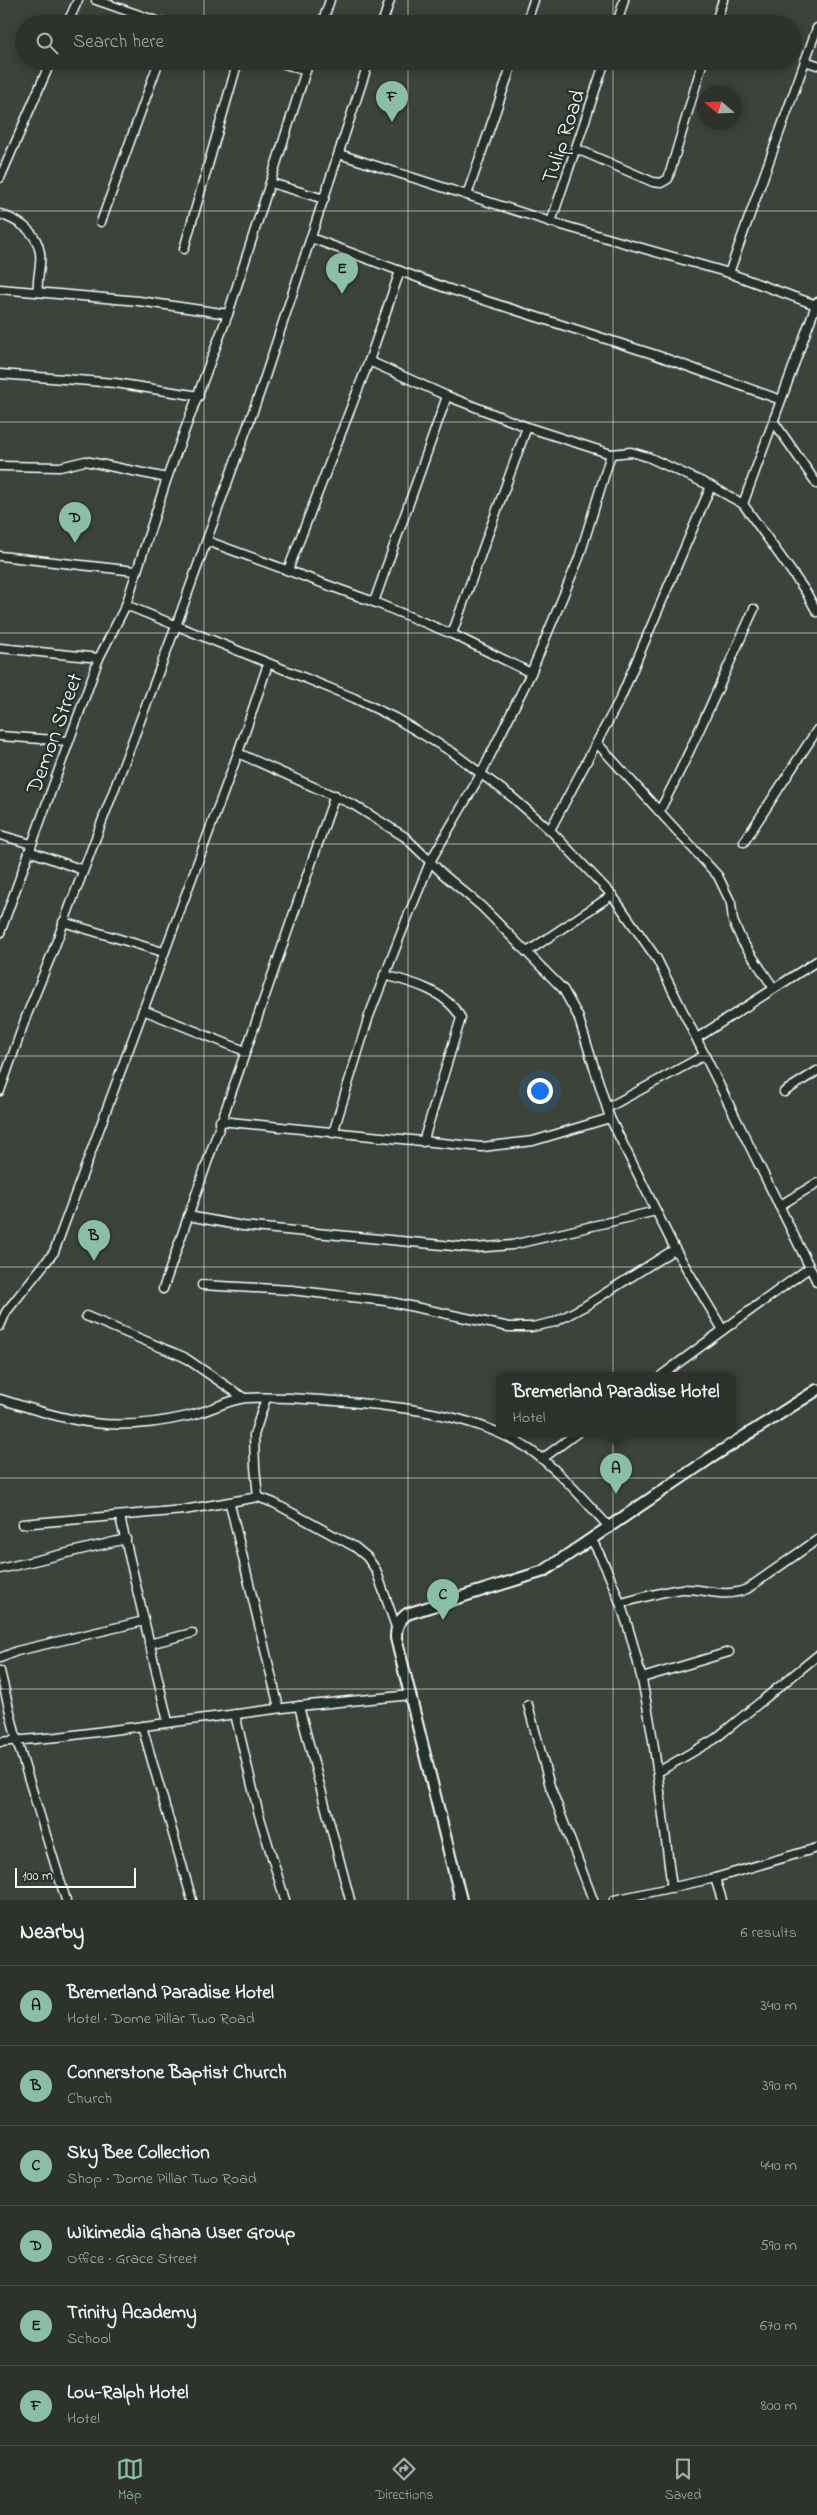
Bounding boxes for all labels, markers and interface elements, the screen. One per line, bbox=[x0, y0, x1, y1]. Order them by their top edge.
search box bbox=[15, 15, 802, 70]
icon: search bbox=[33, 29, 61, 57]
text: Search here bbox=[73, 29, 164, 56]
pin: F bbox=[376, 81, 408, 122]
north arrow bbox=[697, 85, 742, 130]
street label: Tulip Road bbox=[535, 86, 595, 188]
pin: E bbox=[326, 253, 358, 294]
pin: D bbox=[59, 502, 91, 543]
street label: Demon Street bbox=[19, 669, 93, 800]
your location bbox=[527, 1078, 553, 1104]
pin: B bbox=[78, 1220, 110, 1261]
popup bbox=[496, 1372, 736, 1437]
text: Bremerland Paradise Hotel bbox=[513, 1379, 719, 1406]
text: Hotel bbox=[513, 1406, 545, 1430]
pin: A bbox=[600, 1453, 632, 1494]
pin: C bbox=[427, 1579, 459, 1620]
scale bar bbox=[15, 1865, 136, 1888]
text: 100 m bbox=[22, 1866, 53, 1887]
text: Nearby bbox=[20, 1918, 84, 1948]
text: 6 results bbox=[740, 1921, 797, 1945]
text: Bremerland Paradise Hotel bbox=[67, 1980, 274, 2007]
text: A bbox=[31, 1994, 41, 2018]
text: 340 m bbox=[760, 1994, 797, 2018]
text: Hotel · Dome Pillar Two Road bbox=[67, 2007, 255, 2031]
text: Connerstone Baptist Church bbox=[67, 2060, 287, 2087]
text: B bbox=[31, 2074, 41, 2098]
text: 390 m bbox=[762, 2074, 797, 2098]
text: Church bbox=[67, 2087, 112, 2111]
text: Sky Bee Collection bbox=[67, 2140, 210, 2167]
text: C bbox=[32, 2154, 40, 2178]
text: 440 m bbox=[760, 2154, 797, 2178]
text: Shop · Dome Pillar Two Road bbox=[67, 2167, 257, 2191]
text: Wikimedia Ghana User Group bbox=[67, 2220, 295, 2247]
text: D bbox=[30, 2234, 42, 2258]
text: 590 m bbox=[760, 2234, 797, 2258]
text: Office · Grace Street bbox=[67, 2247, 198, 2271]
text: Trinity Academy bbox=[67, 2300, 197, 2327]
text: E bbox=[31, 2314, 41, 2338]
text: 670 m bbox=[760, 2314, 797, 2338]
text: School bbox=[67, 2327, 111, 2351]
text: Lou-Ralph Hotel bbox=[67, 2380, 188, 2407]
text: F bbox=[31, 2394, 41, 2418]
text: 800 m bbox=[761, 2394, 797, 2418]
text: Hotel bbox=[67, 2407, 100, 2431]
tab: Map bbox=[116, 2455, 144, 2506]
tab: Directions bbox=[375, 2455, 433, 2506]
tab: Saved bbox=[665, 2455, 701, 2506]

